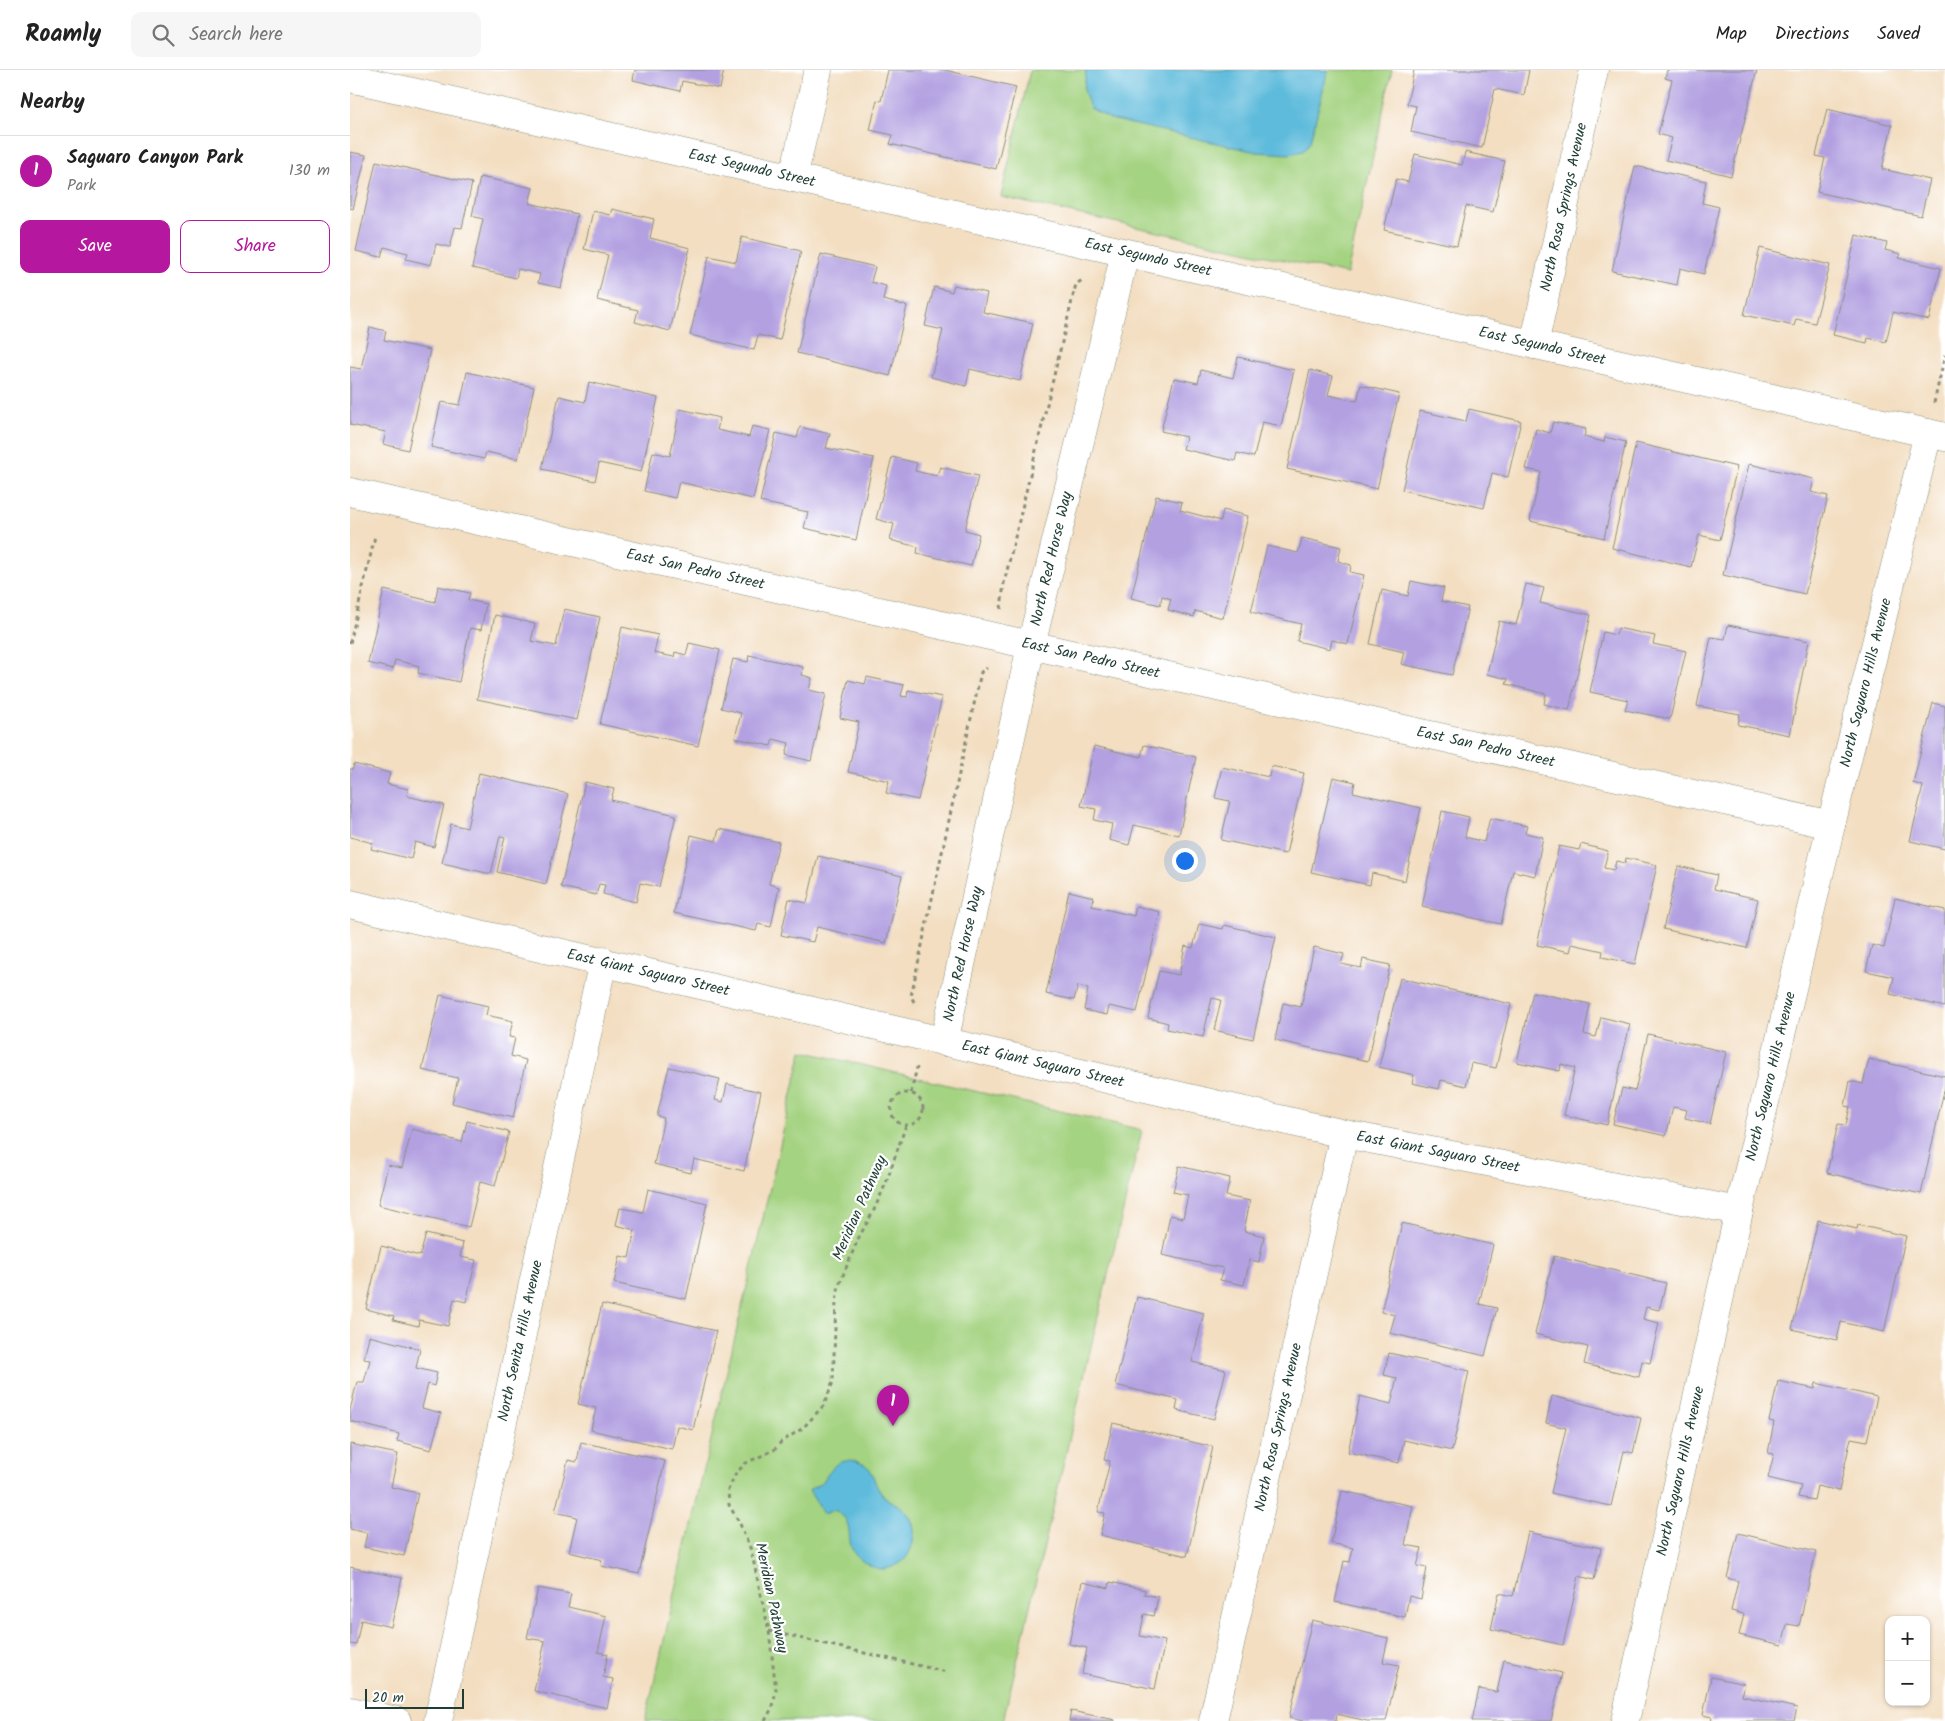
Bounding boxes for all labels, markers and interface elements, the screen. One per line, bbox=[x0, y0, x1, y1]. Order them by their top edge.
search box bbox=[131, 12, 481, 57]
text: Roamly bbox=[25, 15, 101, 54]
text: Search here bbox=[189, 20, 283, 50]
text: Map bbox=[1715, 20, 1747, 49]
text: Directions bbox=[1775, 20, 1849, 49]
text: Saved bbox=[1877, 20, 1920, 49]
icon: search bbox=[149, 21, 177, 49]
text: Nearby bbox=[20, 86, 85, 119]
street label: North Rosa Springs Avenue bbox=[1534, 120, 1594, 294]
text: Saguaro Canyon Park bbox=[67, 143, 243, 173]
street label: East Segundo Street bbox=[686, 143, 818, 194]
text: 1 bbox=[34, 158, 38, 183]
text: 130 m bbox=[289, 158, 330, 183]
text: Park bbox=[67, 173, 96, 198]
button: Save bbox=[20, 220, 170, 273]
button: Share bbox=[180, 220, 330, 273]
street label: East Segundo Street bbox=[1082, 232, 1214, 284]
street label: East Segundo Street bbox=[1476, 320, 1608, 372]
street label: North Red Horse Way bbox=[1024, 488, 1080, 629]
street label: East San Pedro Street bbox=[624, 542, 767, 597]
street label: North Saguaro Hills Avenue bbox=[1834, 595, 1899, 770]
street label: East San Pedro Street bbox=[1019, 631, 1162, 686]
street label: East San Pedro Street bbox=[1414, 720, 1557, 775]
your location bbox=[1172, 848, 1198, 874]
street label: North Red Horse Way bbox=[937, 883, 990, 1024]
street label: East Giant Saguaro Street bbox=[565, 943, 732, 1003]
street label: North Saguaro Hills Avenue bbox=[1739, 989, 1803, 1164]
street label: East Giant Saguaro Street bbox=[959, 1034, 1126, 1095]
street label: East Giant Saguaro Street bbox=[1354, 1125, 1522, 1180]
street label: Meridian Pathway bbox=[826, 1151, 894, 1264]
street label: North Senita Hills Avenue bbox=[491, 1258, 550, 1424]
street label: North Rosa Springs Avenue bbox=[1248, 1340, 1309, 1514]
street label: North Saguaro Hills Avenue bbox=[1650, 1384, 1712, 1559]
pin: 1 bbox=[877, 1385, 909, 1426]
street label: Meridian Pathway bbox=[748, 1541, 795, 1656]
map controls bbox=[1885, 1616, 1930, 1706]
button: + bbox=[1885, 1616, 1930, 1661]
button: − bbox=[1885, 1661, 1930, 1706]
scale bar bbox=[365, 1686, 464, 1709]
text: 20 m bbox=[372, 1687, 404, 1709]

